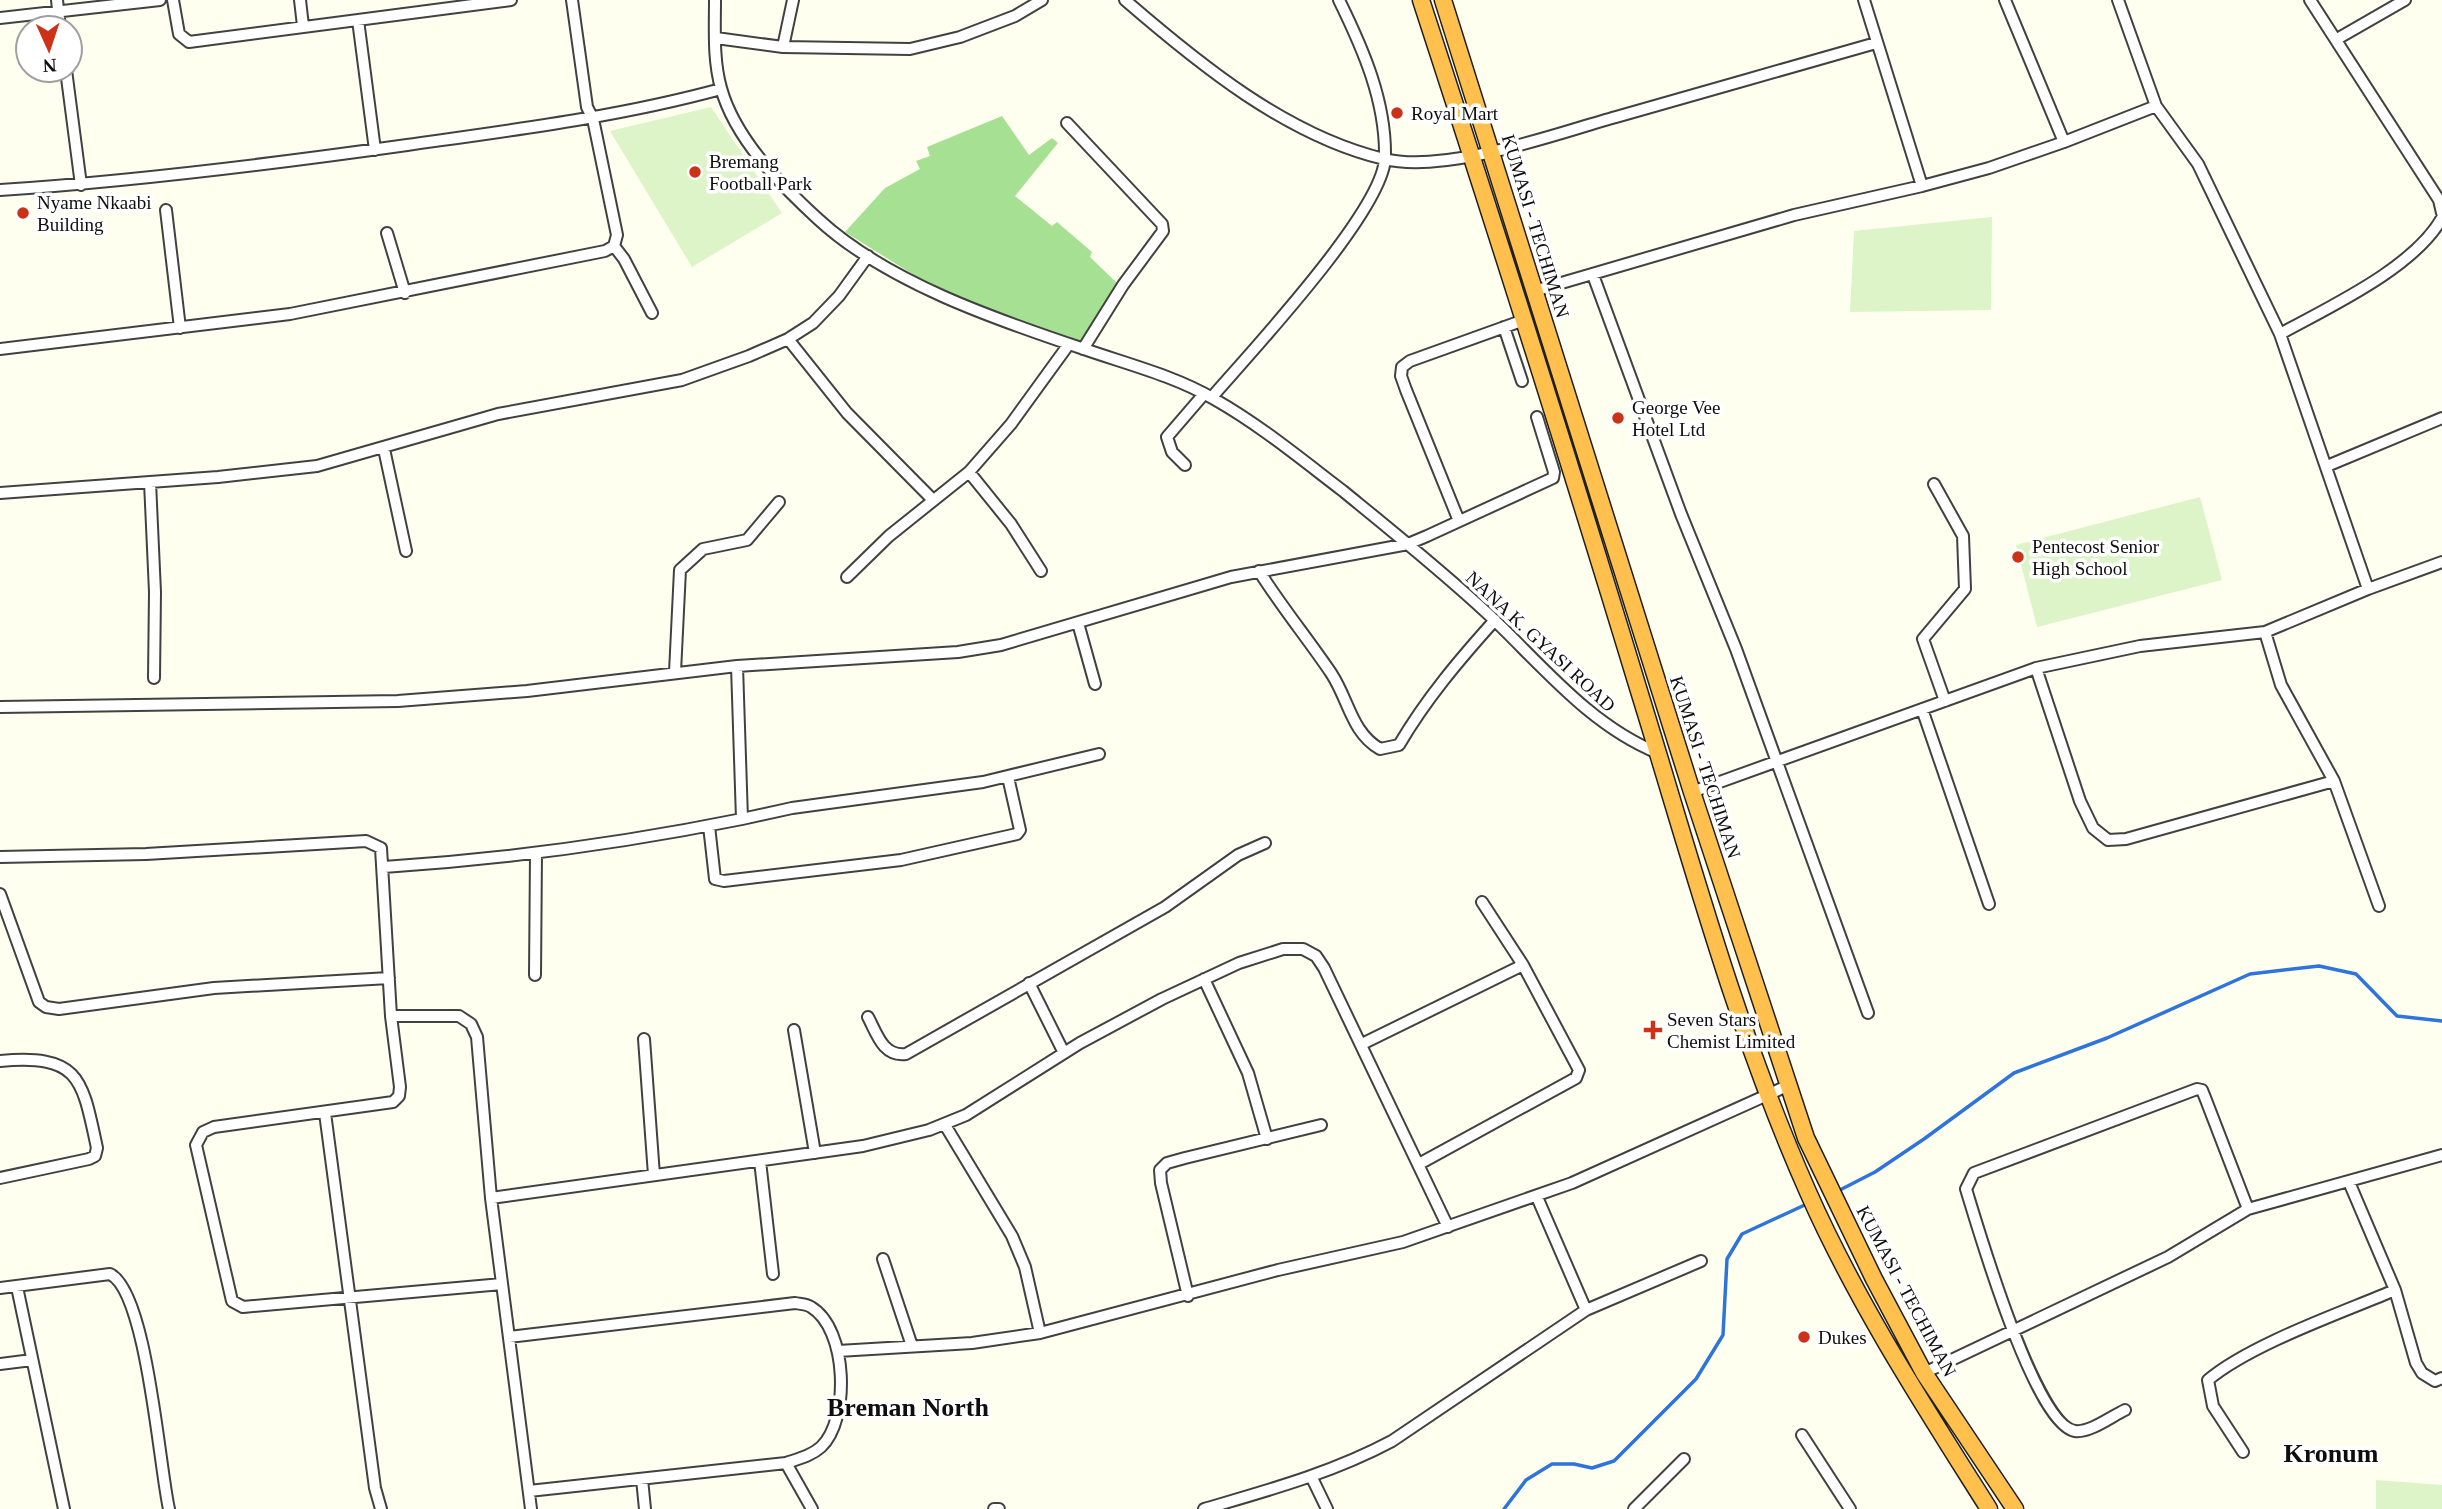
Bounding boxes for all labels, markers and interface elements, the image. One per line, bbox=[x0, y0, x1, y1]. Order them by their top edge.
north arrow bbox=[14, 14, 84, 84]
text: N bbox=[42, 55, 57, 76]
place label: Royal Mart bbox=[1411, 103, 1499, 124]
marker: Royal Mart bbox=[1389, 105, 1405, 121]
street label: KUMASI - TECHIMAN bbox=[1498, 132, 1574, 321]
place label: Bremang Football Park bbox=[709, 151, 812, 194]
marker: Bremang Football Park bbox=[687, 164, 703, 180]
place label: Nyame Nkaabi Building bbox=[37, 192, 151, 235]
marker: Nyame Nkaabi Building bbox=[15, 205, 31, 221]
place label: George Vee Hotel Ltd bbox=[1632, 397, 1720, 440]
marker: George Vee Hotel Ltd bbox=[1610, 410, 1626, 426]
place label: Pentecost Senior High School bbox=[2032, 536, 2160, 579]
marker: Pentecost Senior High School bbox=[2010, 549, 2026, 565]
street label: NANA K. GYASI ROAD bbox=[1462, 567, 1620, 716]
street label: KUMASI - TECHIMAN bbox=[1666, 673, 1745, 861]
place label: Seven Stars Chemist Limited bbox=[1667, 1009, 1796, 1052]
marker: Seven Stars Chemist Limited bbox=[1645, 1022, 1661, 1038]
street label: KUMASI - TECHIMAN bbox=[1853, 1202, 1961, 1381]
place label: Dukes bbox=[1818, 1327, 1867, 1348]
marker: Dukes bbox=[1796, 1329, 1812, 1345]
district label: Breman North bbox=[827, 1393, 990, 1422]
district label: Kronum bbox=[2284, 1439, 2379, 1468]

